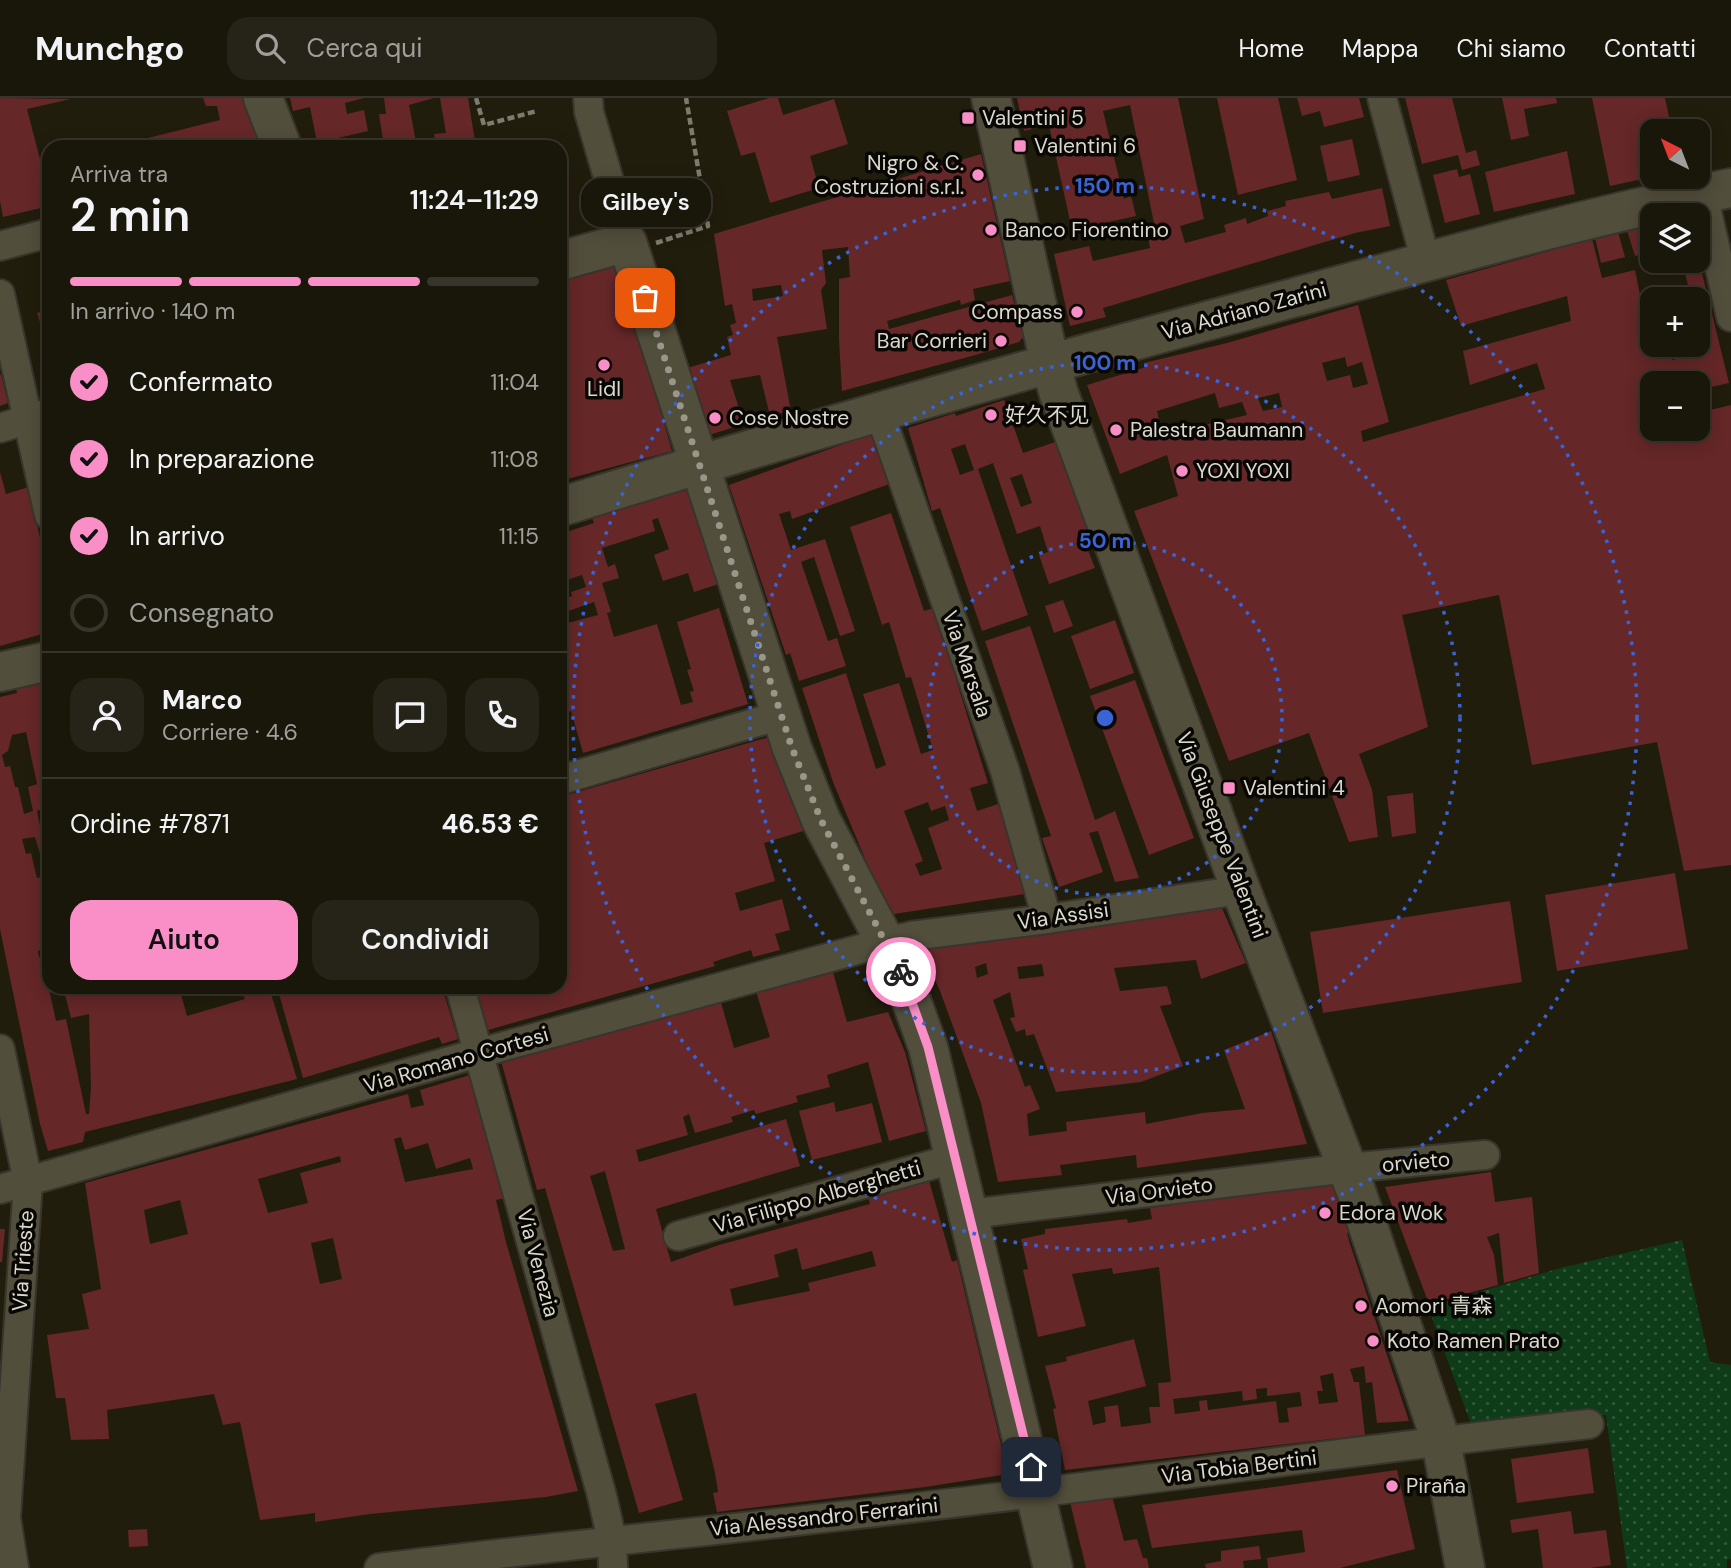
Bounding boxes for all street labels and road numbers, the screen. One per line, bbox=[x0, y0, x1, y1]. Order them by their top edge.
street label: Via Adriano Zarini bbox=[1158, 276, 1330, 346]
street label: Via Marsala bbox=[936, 607, 998, 721]
street label: Via Giuseppe Valentini bbox=[1170, 728, 1274, 942]
street label: Via Assisi bbox=[1016, 896, 1110, 936]
street label: Via Romano Cortesi bbox=[360, 1020, 552, 1100]
street label: orvieto bbox=[1381, 1145, 1451, 1179]
street label: Via Filippo Alberghetti bbox=[710, 1154, 924, 1240]
street label: Via Orvieto bbox=[1104, 1171, 1214, 1211]
street label: Via Venezia bbox=[510, 1206, 566, 1320]
street label: Via Trieste bbox=[5, 1209, 41, 1313]
street label: Via Tobia Bertini bbox=[1160, 1444, 1318, 1490]
street label: Via Alessandro Ferrarini bbox=[708, 1491, 940, 1543]

